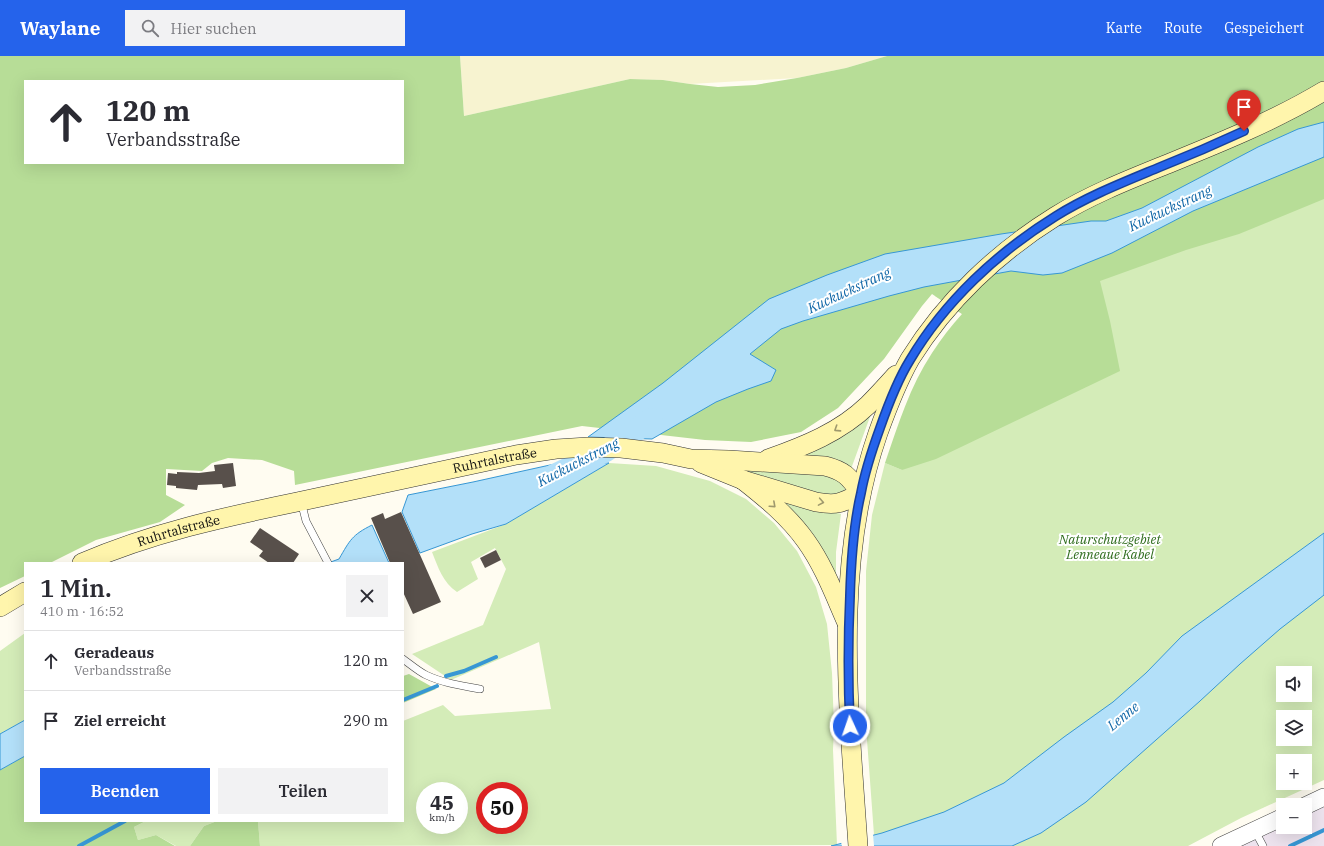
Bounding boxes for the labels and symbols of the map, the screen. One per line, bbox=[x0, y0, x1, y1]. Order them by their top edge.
pin bbox=[1227, 90, 1261, 131]
water label: Kuckuckstrang bbox=[1125, 181, 1215, 235]
water label: Kuckuckstrang bbox=[804, 263, 894, 317]
one-way arrow bbox=[834, 424, 841, 431]
water label: Kuckuckstrang bbox=[533, 433, 622, 491]
street label: Ruhrtalstraße bbox=[451, 444, 538, 477]
one-way arrow bbox=[818, 498, 824, 506]
one-way arrow bbox=[768, 500, 776, 507]
street label: Ruhrtalstraße bbox=[135, 511, 222, 550]
park label: Naturschutzgebiet Lenneaue Kabel bbox=[1058, 531, 1161, 563]
water label: Lenne bbox=[1103, 697, 1143, 735]
position arrow bbox=[829, 705, 871, 747]
speed limit sign: 50 bbox=[476, 782, 528, 834]

